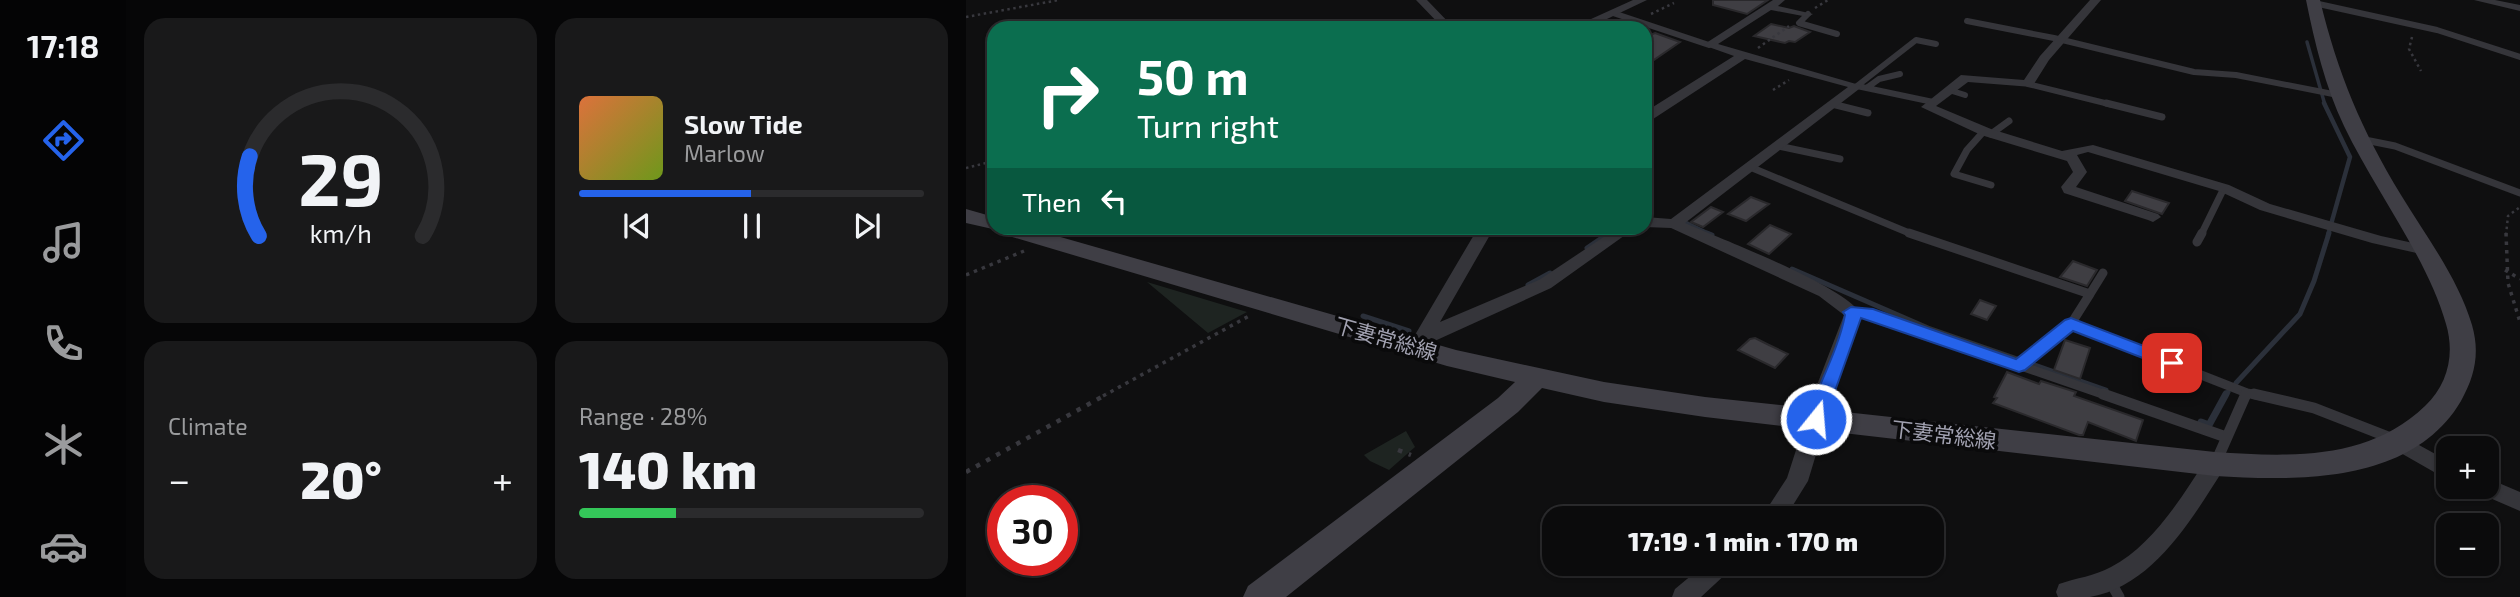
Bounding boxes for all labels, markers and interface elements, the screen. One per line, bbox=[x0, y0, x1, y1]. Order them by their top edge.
text: 17:18 bbox=[27, 26, 99, 64]
text: 50 m bbox=[1137, 46, 1249, 105]
icon: right bbox=[1022, 49, 1113, 140]
text: Turn right bbox=[1137, 106, 1279, 144]
text: Slow Tide bbox=[684, 108, 803, 139]
icon: directions bbox=[39, 116, 88, 165]
text: 29 bbox=[298, 134, 383, 222]
text: Marlow bbox=[684, 139, 765, 167]
icon: left bbox=[1095, 182, 1133, 220]
text: Then bbox=[1022, 186, 1081, 217]
icon: previous bbox=[618, 207, 656, 245]
icon: pause bbox=[733, 207, 771, 245]
icon: next bbox=[848, 207, 886, 245]
icon: music bbox=[39, 218, 88, 267]
text: km/h bbox=[309, 218, 372, 248]
street label: 下妻常総線 bbox=[1332, 312, 1440, 364]
icon: phone bbox=[39, 319, 88, 368]
pin bbox=[2142, 333, 2202, 393]
icon: arrive bbox=[2153, 344, 2191, 382]
position arrow bbox=[1779, 382, 1853, 456]
text: Range · 28% bbox=[579, 402, 707, 430]
text: Climate bbox=[168, 412, 248, 440]
street label: 下妻常総線 bbox=[1890, 415, 1998, 453]
icon: climate bbox=[39, 420, 88, 469]
map controls bbox=[2436, 436, 2499, 576]
button: + bbox=[2436, 436, 2499, 499]
text: 140 km bbox=[579, 437, 757, 499]
text: 20° bbox=[300, 447, 382, 509]
text: − bbox=[168, 456, 190, 502]
text: + bbox=[492, 456, 513, 502]
speed limit sign: 30 bbox=[987, 485, 1078, 576]
button: − bbox=[2436, 513, 2499, 576]
icon: car bbox=[39, 522, 88, 571]
text: 17:19 · 1 min · 170 m bbox=[1628, 525, 1858, 556]

